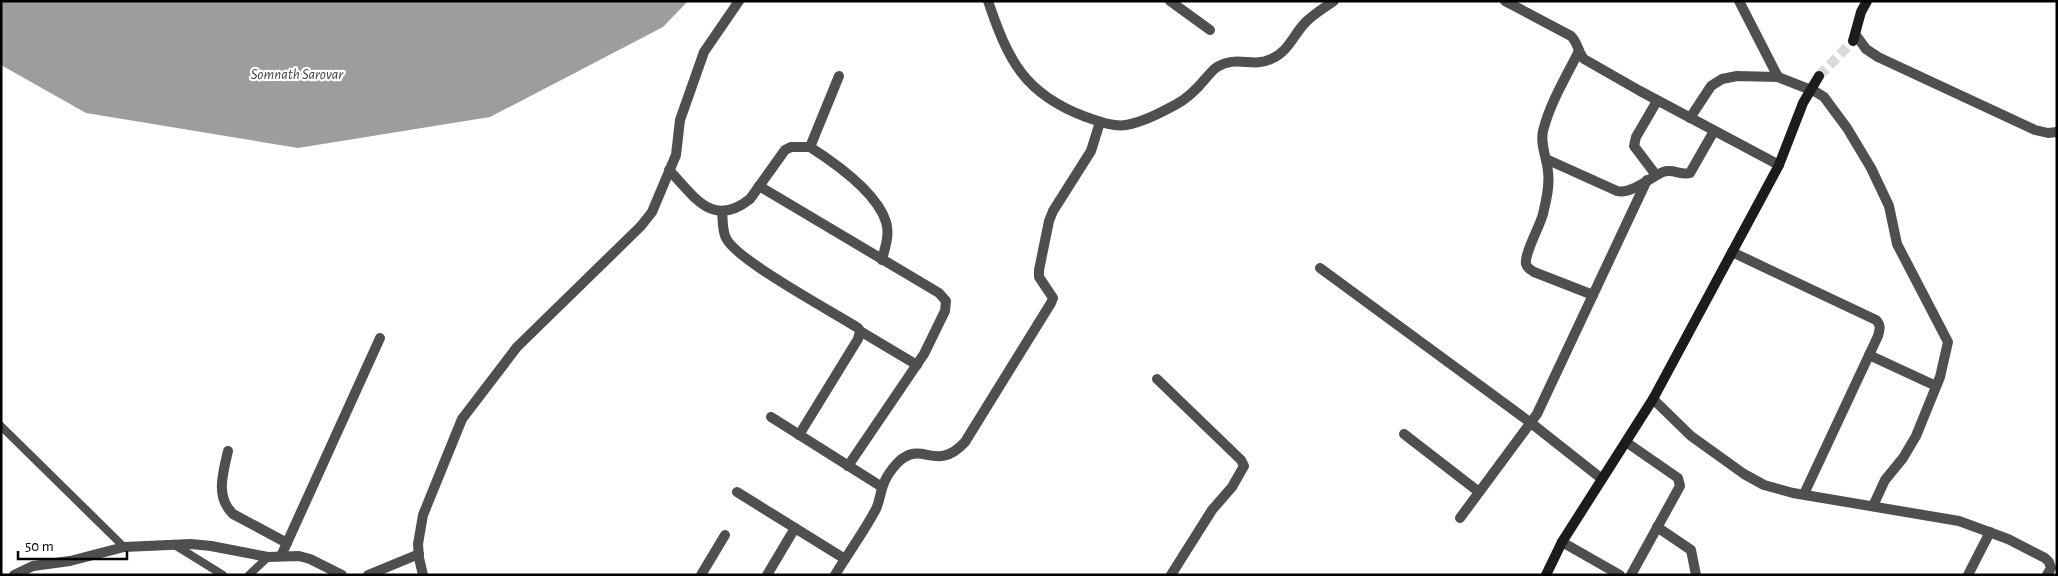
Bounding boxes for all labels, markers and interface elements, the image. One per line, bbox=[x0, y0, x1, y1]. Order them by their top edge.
water label: Somnath Sarovar bbox=[251, 67, 344, 82]
scale bar bbox=[18, 528, 126, 560]
text: 50 m bbox=[25, 539, 54, 554]

